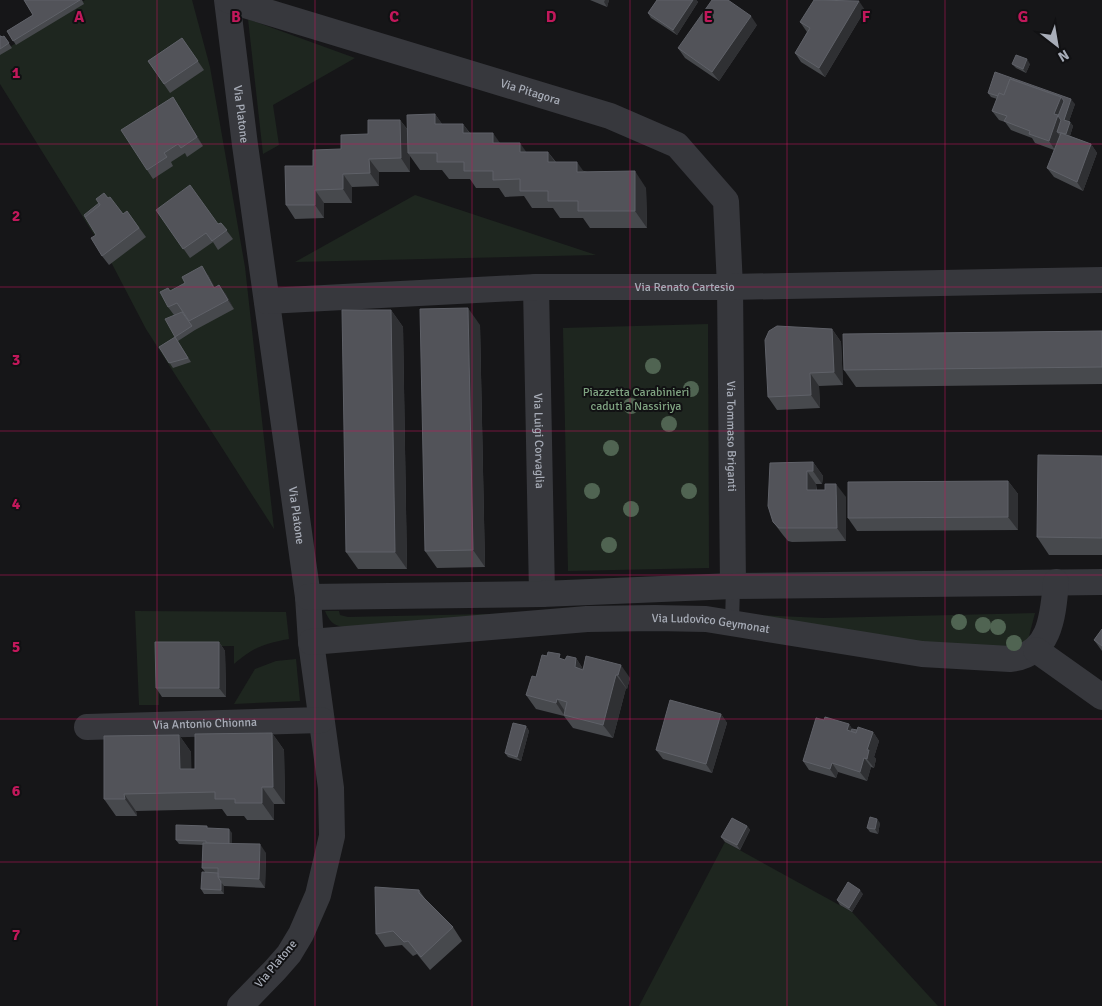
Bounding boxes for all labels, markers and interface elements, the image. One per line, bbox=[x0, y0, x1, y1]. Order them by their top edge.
text: A bbox=[74, 7, 85, 27]
text: B bbox=[231, 7, 241, 27]
text: C bbox=[389, 7, 399, 27]
text: D bbox=[546, 7, 557, 27]
text: E bbox=[703, 7, 713, 27]
text: F bbox=[862, 7, 871, 27]
text: G bbox=[1018, 7, 1028, 27]
north arrow bbox=[1032, 20, 1082, 70]
text: N bbox=[1055, 46, 1072, 66]
text: 1 bbox=[12, 63, 21, 83]
street label: Via Pitagora bbox=[498, 76, 562, 108]
street label: Via Platone bbox=[230, 84, 252, 144]
text: 2 bbox=[12, 206, 20, 226]
street label: Via Renato Cartesio bbox=[634, 279, 735, 295]
text: 3 bbox=[12, 350, 20, 370]
street label: Via Tommaso Briganti bbox=[723, 381, 740, 492]
park label: Piazzetta Carabinieri caduti a Nassiriya bbox=[583, 385, 689, 414]
street label: Via Luigi Corvaglia bbox=[531, 393, 547, 489]
street label: Via Platone bbox=[285, 485, 308, 545]
text: 4 bbox=[12, 494, 21, 514]
street label: Via Ludovico Geymonat bbox=[651, 610, 771, 637]
text: 5 bbox=[12, 637, 20, 657]
street label: Via Antonio Chionna bbox=[153, 714, 257, 733]
text: 6 bbox=[12, 781, 21, 801]
text: 7 bbox=[12, 925, 21, 945]
street label: Via Platone bbox=[252, 937, 300, 991]

